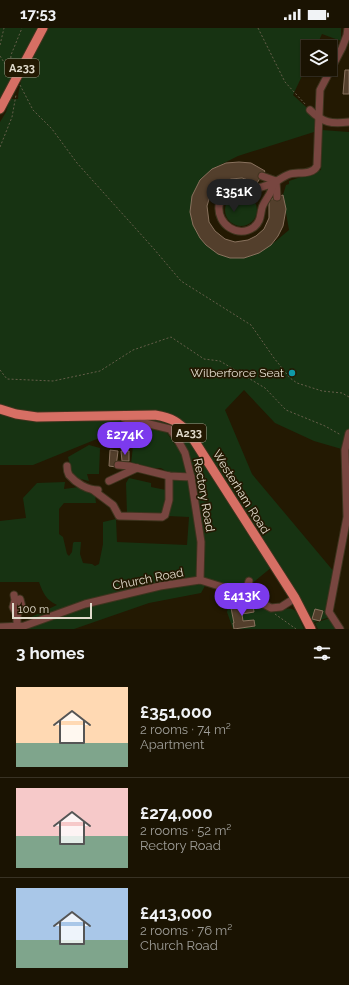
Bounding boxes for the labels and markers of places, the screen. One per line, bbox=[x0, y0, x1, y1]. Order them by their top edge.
pin: £351K bbox=[206, 179, 262, 213]
place label: Wilberforce Seat bbox=[191, 366, 284, 380]
marker: Wilberforce Seat bbox=[287, 368, 297, 378]
pin: £274K bbox=[97, 422, 153, 456]
pin: £413K bbox=[214, 583, 270, 617]

